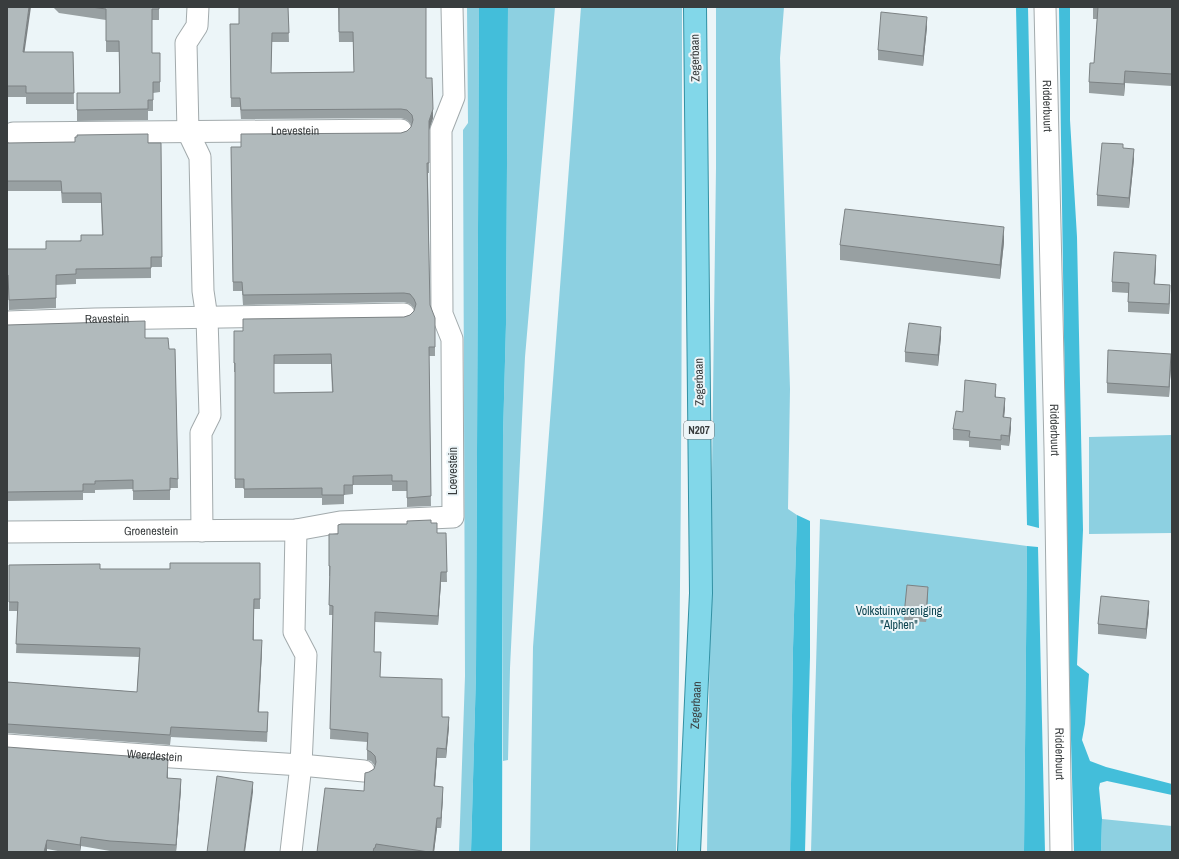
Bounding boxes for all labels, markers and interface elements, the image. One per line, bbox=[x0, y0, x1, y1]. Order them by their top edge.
street label: Zegerbaan bbox=[687, 34, 703, 82]
street label: Ridderbuurt bbox=[1039, 80, 1056, 132]
street label: Loevestein bbox=[271, 123, 319, 139]
street label: Ravestein bbox=[84, 310, 129, 327]
street label: Zegerbaan bbox=[691, 358, 707, 406]
street label: Ridderbuurt bbox=[1046, 404, 1063, 456]
road number: N207 bbox=[684, 421, 714, 439]
street label: Loevestein bbox=[445, 447, 461, 495]
street label: Groenestein bbox=[124, 523, 178, 539]
park label: Volkstuinvereniging "Alphen" bbox=[856, 603, 943, 633]
street label: Zegerbaan bbox=[687, 681, 705, 729]
street label: Ridderbuurt bbox=[1051, 728, 1068, 780]
street label: Weerdestein bbox=[126, 746, 183, 766]

